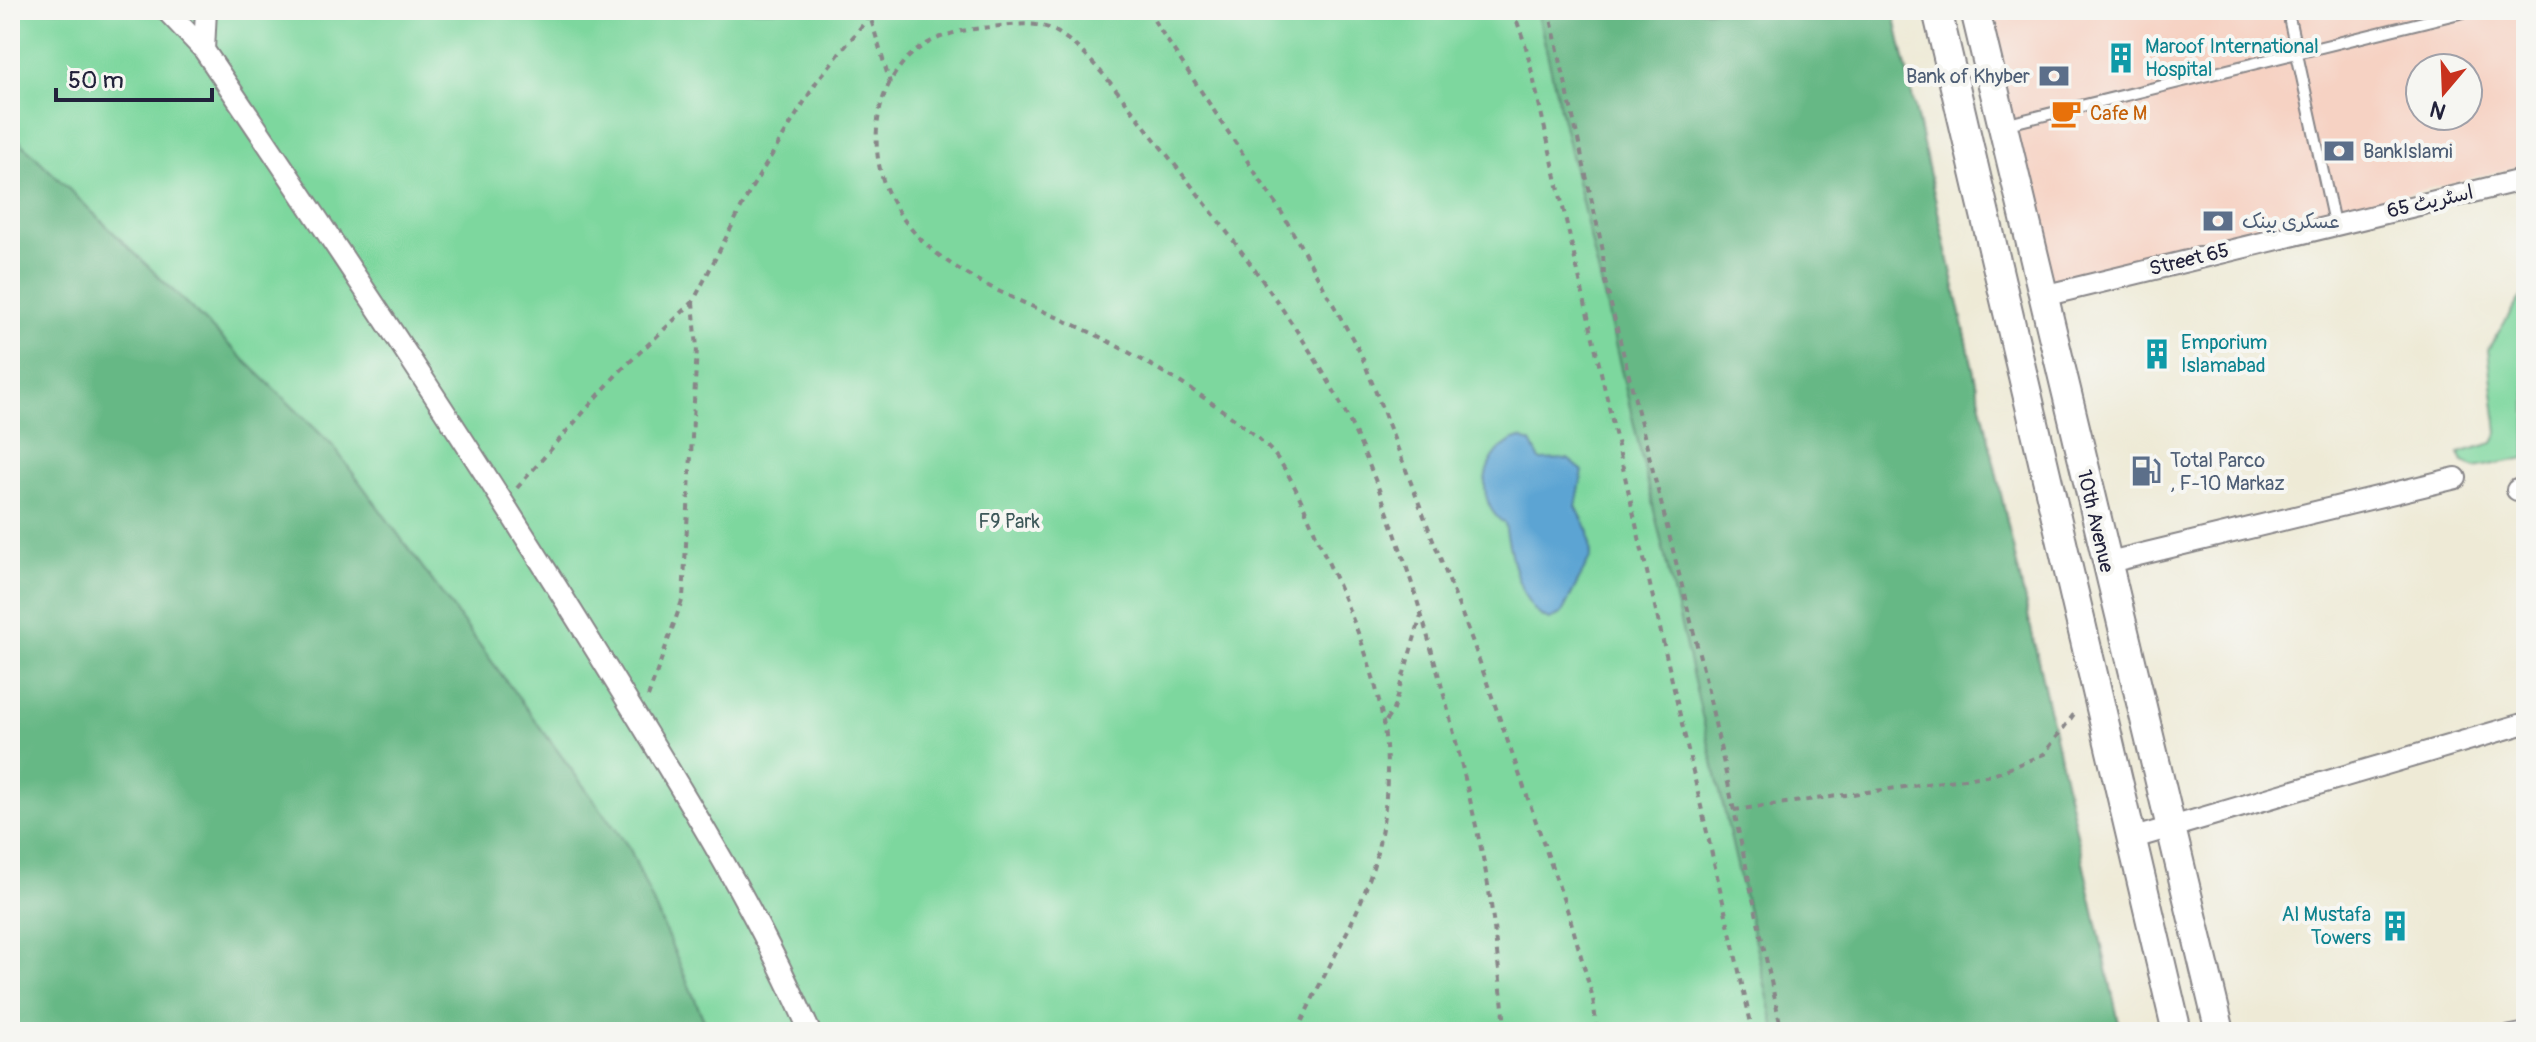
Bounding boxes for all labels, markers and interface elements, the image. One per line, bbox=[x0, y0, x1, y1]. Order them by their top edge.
place label: Maroof International Hospital bbox=[2145, 34, 2319, 82]
building icon: Maroof International Hospital bbox=[2104, 41, 2138, 75]
scale bar bbox=[56, 52, 212, 102]
north arrow bbox=[2404, 52, 2484, 132]
bank icon: Bank of Khyber bbox=[2037, 59, 2071, 93]
place label: Bank of Khyber bbox=[1906, 64, 2030, 89]
text: 50 m bbox=[68, 66, 124, 95]
text: N bbox=[2426, 94, 2449, 126]
cafe icon: Cafe M bbox=[2049, 96, 2083, 130]
place label: Cafe M bbox=[2090, 101, 2147, 126]
bank icon: BankIslami bbox=[2322, 134, 2356, 168]
place label: BankIslami bbox=[2363, 139, 2453, 164]
street label: اسٹریٹ 65 bbox=[2384, 179, 2476, 224]
bank icon: عسکری بینک bbox=[2201, 204, 2235, 238]
place label: عسکری بینک bbox=[2242, 209, 2340, 234]
street label: Street 65 bbox=[2147, 238, 2231, 281]
place label: Emporium Islamabad bbox=[2181, 330, 2267, 378]
building icon: Emporium Islamabad bbox=[2140, 337, 2174, 371]
place label: Total Parco , F-10 Markaz bbox=[2170, 448, 2285, 496]
fuel station icon: Total Parco , F-10 Markaz bbox=[2129, 454, 2163, 488]
street label: 10th Avenue bbox=[2072, 467, 2120, 575]
park label: F9 Park bbox=[978, 509, 1041, 534]
place label: Al Mustafa Towers bbox=[2282, 902, 2371, 950]
building icon: Al Mustafa Towers bbox=[2378, 909, 2412, 943]

